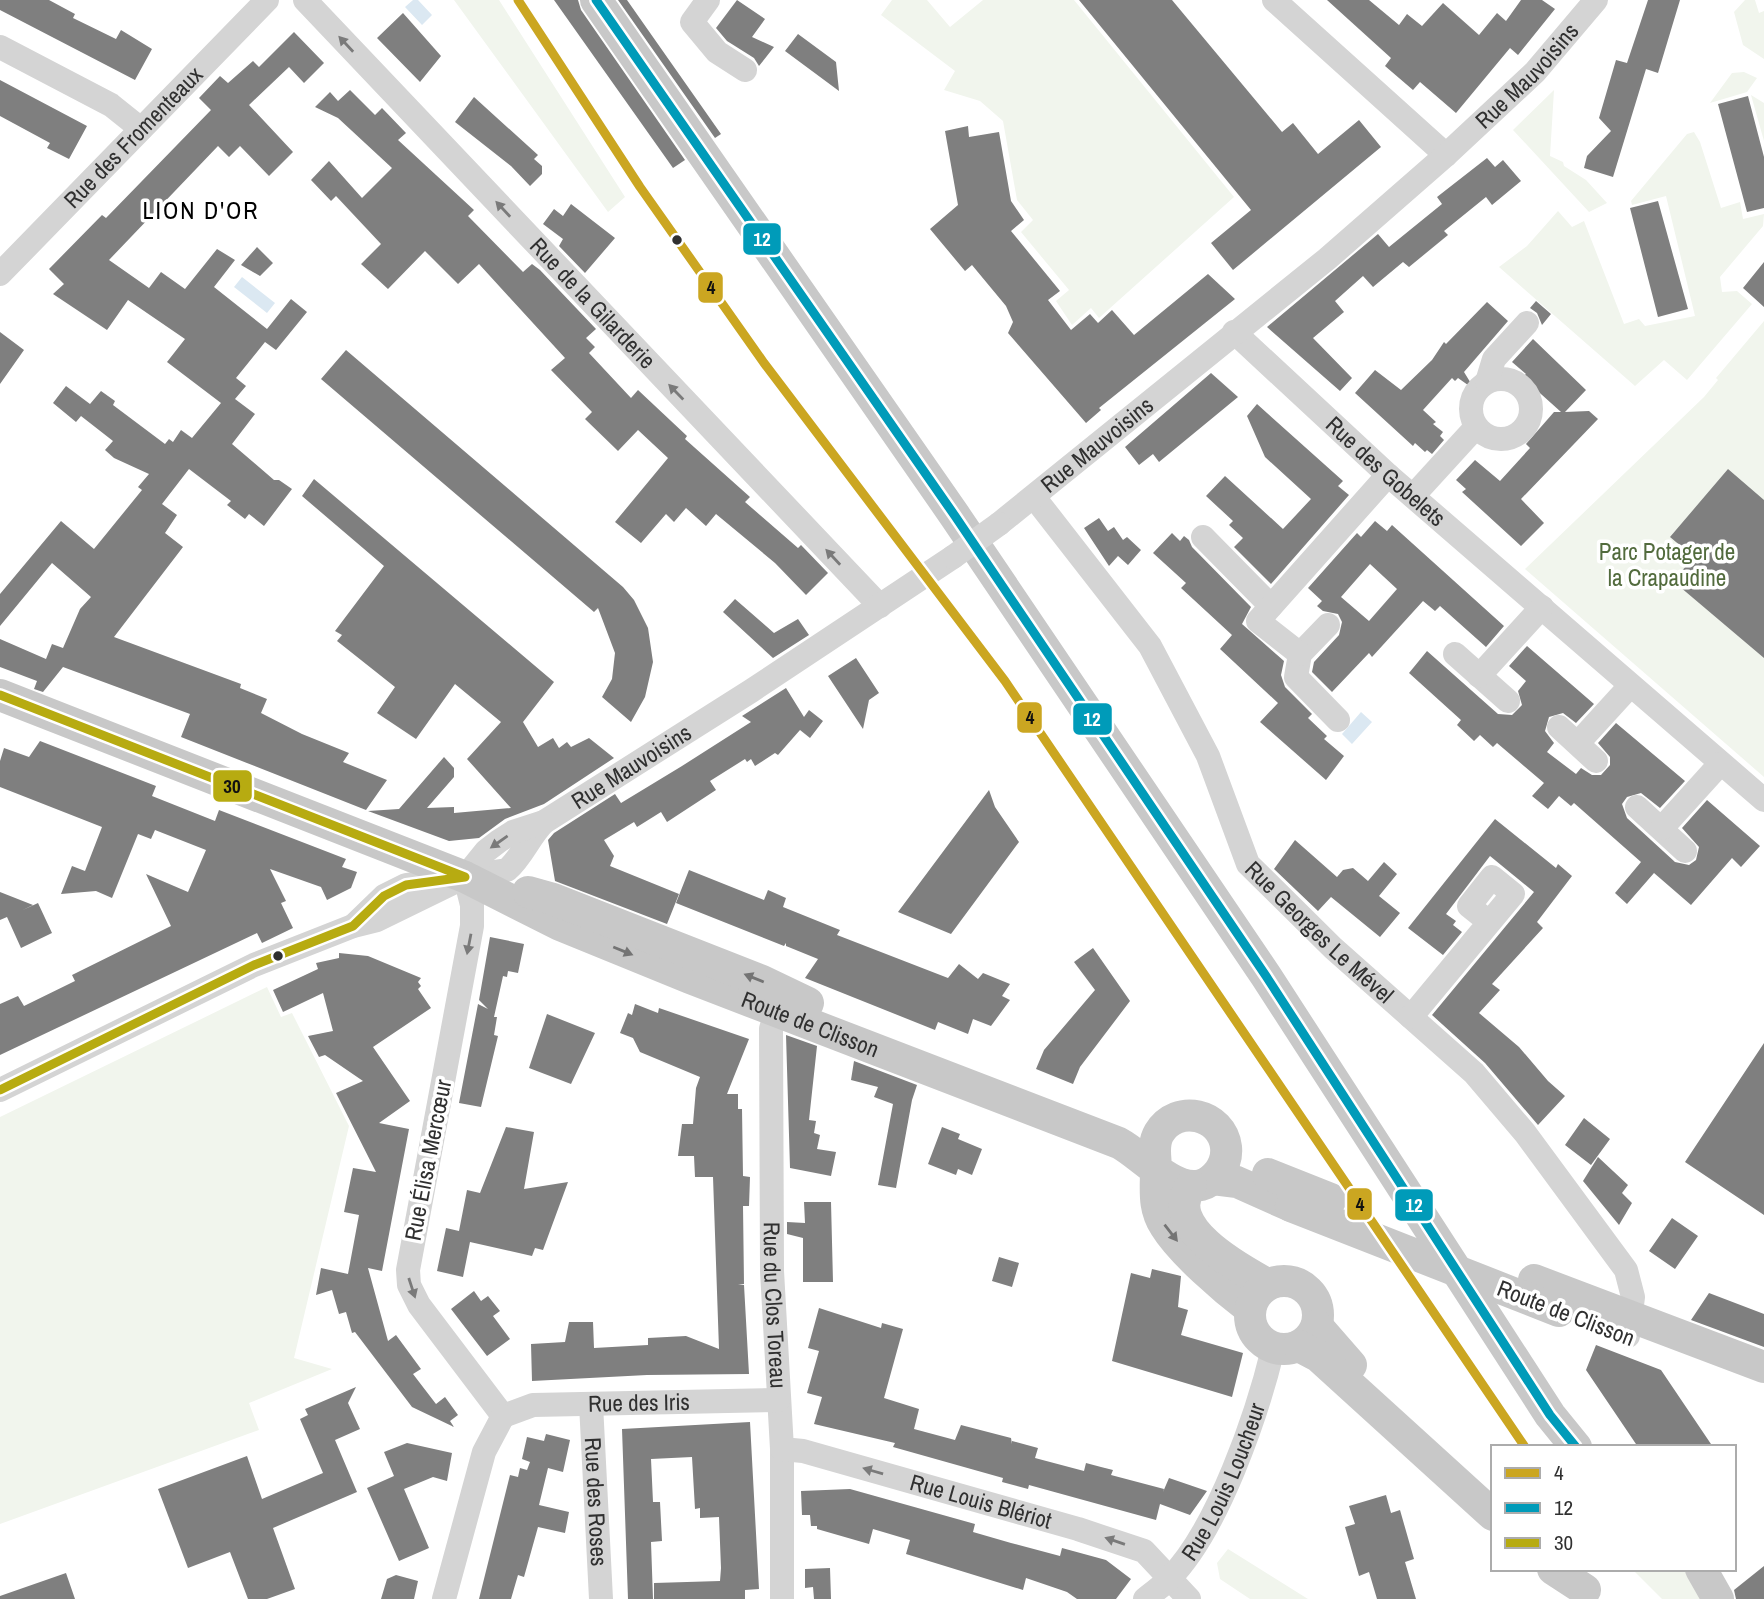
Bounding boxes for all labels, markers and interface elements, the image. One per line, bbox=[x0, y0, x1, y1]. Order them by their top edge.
street label: Rue Mauvoisins bbox=[1468, 16, 1585, 135]
one-way arrow bbox=[339, 36, 355, 53]
street label: Rue des Fromenteaux bbox=[57, 59, 210, 215]
district label: LION D'OR bbox=[143, 194, 259, 226]
one-way arrow bbox=[495, 201, 511, 218]
line badge: 12 bbox=[742, 222, 782, 256]
text: 12 bbox=[753, 226, 771, 252]
street label: Rue de la Gilarderie bbox=[523, 231, 663, 375]
unlabelled marker bbox=[670, 233, 684, 247]
line badge: 4 bbox=[697, 271, 724, 304]
text: 4 bbox=[707, 274, 716, 300]
one-way arrow bbox=[669, 384, 685, 401]
street label: Rue Mauvoisins bbox=[1034, 390, 1159, 499]
street label: Rue des Gobelets bbox=[1319, 409, 1452, 533]
park label: Parc Potager de la Crapaudine bbox=[1599, 536, 1735, 593]
one-way arrow bbox=[825, 549, 841, 566]
line badge: 4 bbox=[1016, 701, 1043, 734]
line badge: 12 bbox=[1072, 702, 1113, 736]
text: 4 bbox=[1026, 704, 1035, 730]
text: 12 bbox=[1083, 706, 1101, 732]
street label: Rue Mauvoisins bbox=[565, 717, 697, 816]
line badge: 30 bbox=[212, 769, 253, 803]
text: 30 bbox=[223, 773, 241, 799]
one-way arrow bbox=[490, 834, 508, 848]
street label: Rue Georges Le Mével bbox=[1239, 854, 1401, 1010]
one-way arrow bbox=[463, 933, 474, 955]
one-way arrow bbox=[613, 945, 634, 956]
unlabelled marker bbox=[271, 949, 285, 963]
one-way arrow bbox=[743, 972, 764, 983]
street label: Route de Clisson bbox=[737, 983, 884, 1064]
street label: Rue Élisa Mercœur bbox=[397, 1076, 458, 1243]
line badge: 4 bbox=[1346, 1187, 1373, 1221]
line badge: 12 bbox=[1394, 1188, 1434, 1222]
text: 4 bbox=[1356, 1191, 1365, 1217]
text: 12 bbox=[1405, 1192, 1423, 1218]
street label: Rue du Clos Toreau bbox=[757, 1222, 795, 1389]
one-way arrow bbox=[1163, 1223, 1178, 1241]
street label: Route de Clisson bbox=[1493, 1272, 1639, 1353]
one-way arrow bbox=[407, 1277, 418, 1298]
street label: Rue des Iris bbox=[588, 1386, 690, 1419]
street label: Rue Louis Loucheur bbox=[1174, 1398, 1272, 1566]
street label: Rue des Roses bbox=[578, 1437, 615, 1567]
legend bbox=[1491, 1445, 1736, 1571]
text: 4 bbox=[1554, 1458, 1564, 1487]
one-way arrow bbox=[862, 1465, 883, 1475]
street label: Rue Louis Blériot bbox=[907, 1466, 1055, 1536]
text: 12 bbox=[1554, 1493, 1573, 1522]
text: 30 bbox=[1554, 1528, 1573, 1557]
one-way arrow bbox=[1104, 1536, 1125, 1546]

